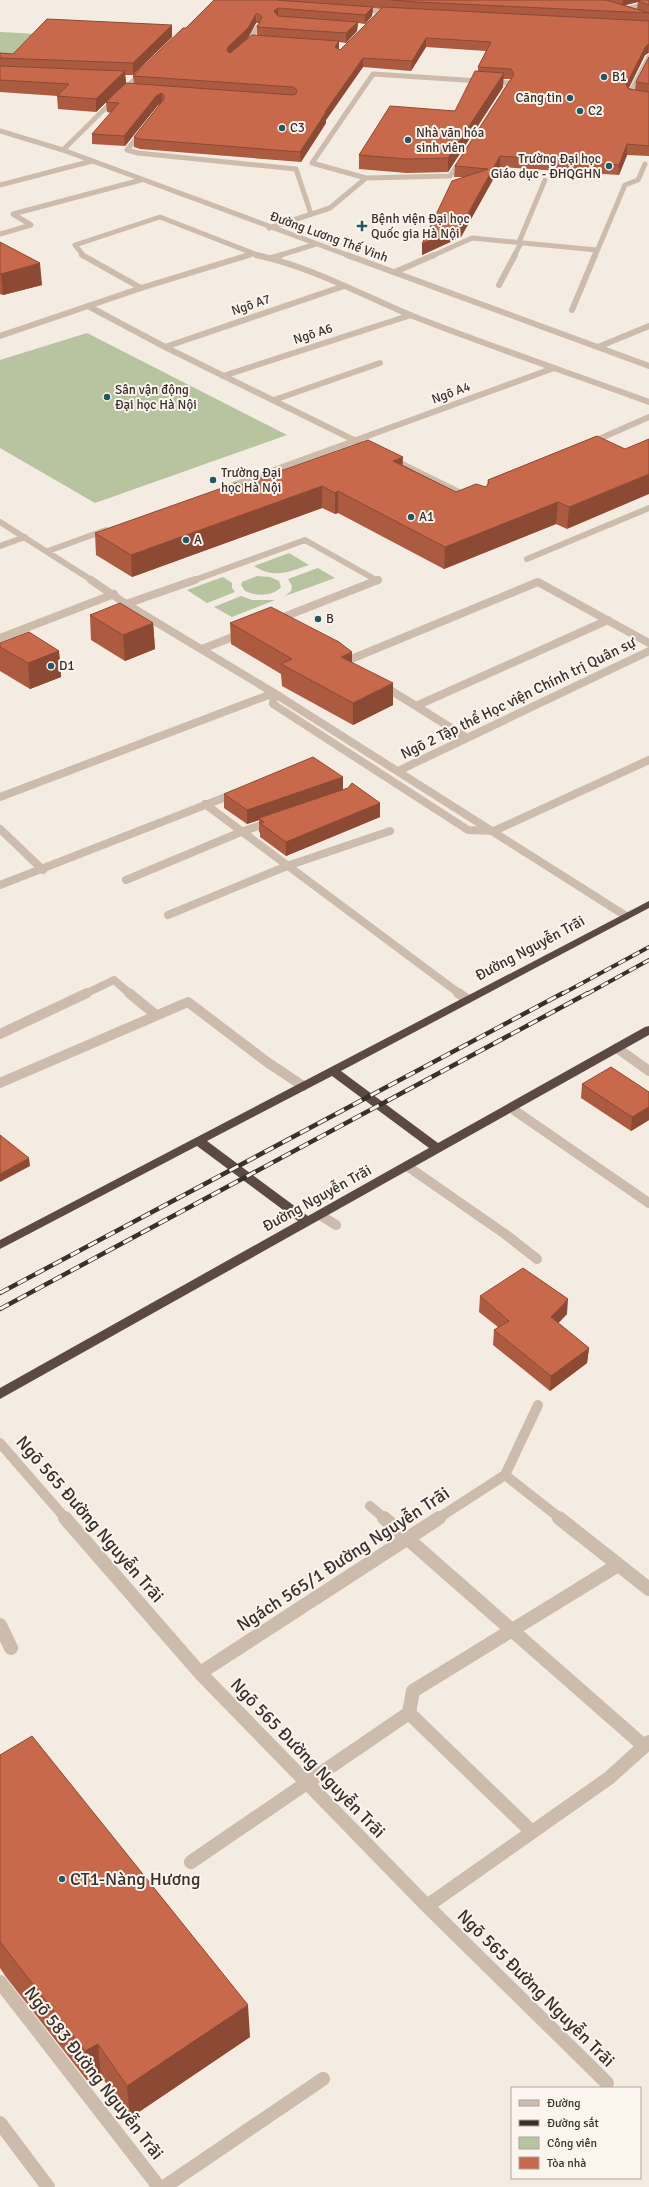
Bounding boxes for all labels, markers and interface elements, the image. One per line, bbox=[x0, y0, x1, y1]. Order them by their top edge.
place label: B1 bbox=[612, 69, 627, 85]
marker: B1 bbox=[599, 72, 609, 82]
place label: Căng tin bbox=[516, 90, 562, 106]
marker: Căng tin bbox=[565, 93, 575, 103]
place label: C2 bbox=[588, 103, 603, 119]
marker: C2 bbox=[575, 106, 585, 116]
place label: C3 bbox=[290, 120, 305, 136]
marker: C3 bbox=[277, 123, 287, 133]
place label: Nhà văn hóa sinh viên bbox=[416, 125, 484, 156]
marker: Nhà văn hóa sinh viên bbox=[403, 135, 413, 145]
place label: Trường Đại học Giáo dục - ĐHQGHN bbox=[491, 151, 601, 182]
marker: Trường Đại học Giáo dục - ĐHQGHN bbox=[604, 161, 614, 171]
street label: Đường Lương Thế Vinh bbox=[268, 208, 390, 266]
place label: Bệnh viện Đại học Quốc gia Hà Nội bbox=[371, 211, 470, 242]
marker: Bệnh viện Đại học Quốc gia Hà Nội bbox=[356, 220, 368, 232]
street label: Ngõ A7 bbox=[229, 291, 273, 319]
street label: Ngõ A6 bbox=[291, 320, 335, 348]
street label: Ngõ A4 bbox=[429, 379, 473, 407]
place label: Sân vận động Đại học Hà Nội bbox=[115, 382, 197, 413]
marker: Sân vận động Đại học Hà Nội bbox=[102, 392, 112, 402]
place label: Trường Đại học Hà Nội bbox=[221, 465, 281, 496]
marker: Trường Đại học Hà Nội bbox=[208, 475, 218, 485]
place label: A1 bbox=[419, 509, 434, 525]
marker: A1 bbox=[406, 512, 416, 522]
place label: A bbox=[194, 532, 202, 548]
marker: A bbox=[181, 535, 191, 545]
place label: B bbox=[326, 611, 334, 627]
marker: B bbox=[313, 614, 323, 624]
street label: Ngõ 2 Tập thể Học viện Chính trị Quân sự bbox=[398, 633, 639, 763]
place label: D1 bbox=[59, 658, 74, 674]
marker: D1 bbox=[46, 661, 56, 671]
street label: Đường Nguyễn Trãi bbox=[472, 911, 588, 984]
street label: Đường Nguyễn Trãi bbox=[259, 1160, 374, 1235]
street label: Ngõ 565 Đường Nguyễn Trãi bbox=[12, 1431, 168, 1607]
street label: Ngách 565/1 Đường Nguyễn Trãi bbox=[233, 1482, 453, 1636]
street label: Ngõ 565 Đường Nguyễn Trãi bbox=[226, 1673, 390, 1843]
place label: CT1-Nàng Hương bbox=[70, 1868, 200, 1890]
marker: CT1-Nàng Hương bbox=[57, 1874, 67, 1884]
street label: Ngõ 565 Đường Nguyễn Trãi bbox=[453, 1905, 619, 2071]
street label: Ngõ 583 Đường Nguyễn Trãi bbox=[20, 1982, 168, 2164]
legend bbox=[511, 2087, 641, 2179]
text: Đường bbox=[547, 2096, 581, 2111]
text: Đường sắt bbox=[547, 2116, 599, 2131]
text: Công viên bbox=[547, 2136, 597, 2151]
text: Tòa nhà bbox=[547, 2156, 586, 2171]

